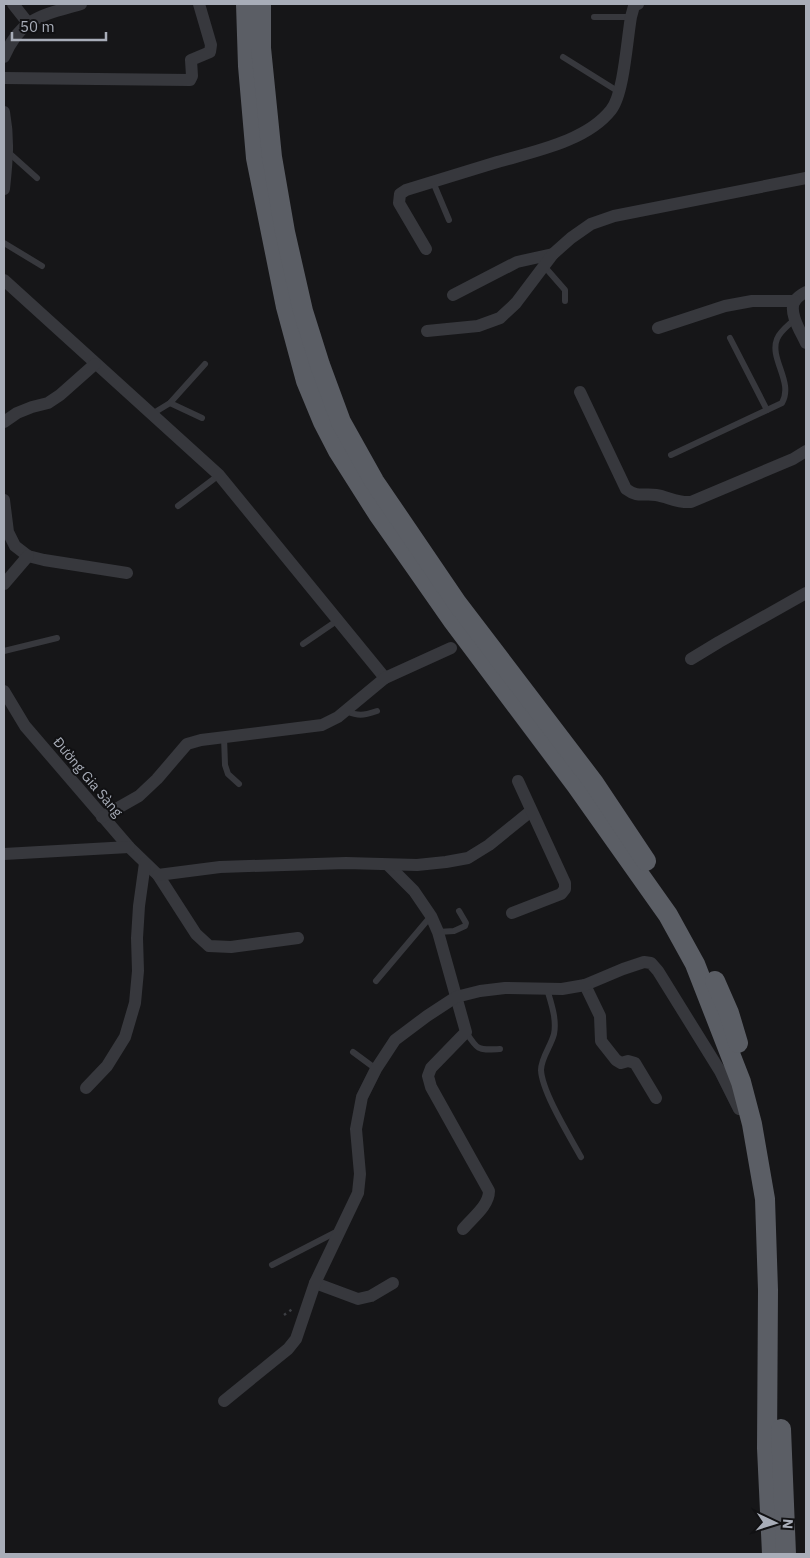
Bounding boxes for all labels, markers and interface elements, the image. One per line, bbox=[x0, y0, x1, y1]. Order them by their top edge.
scale bar bbox=[12, 10, 106, 42]
text: 50 m bbox=[20, 17, 55, 36]
street label: Đường Gia Sàng bbox=[49, 733, 127, 821]
north arrow bbox=[750, 1498, 800, 1548]
text: N bbox=[779, 1518, 797, 1530]

